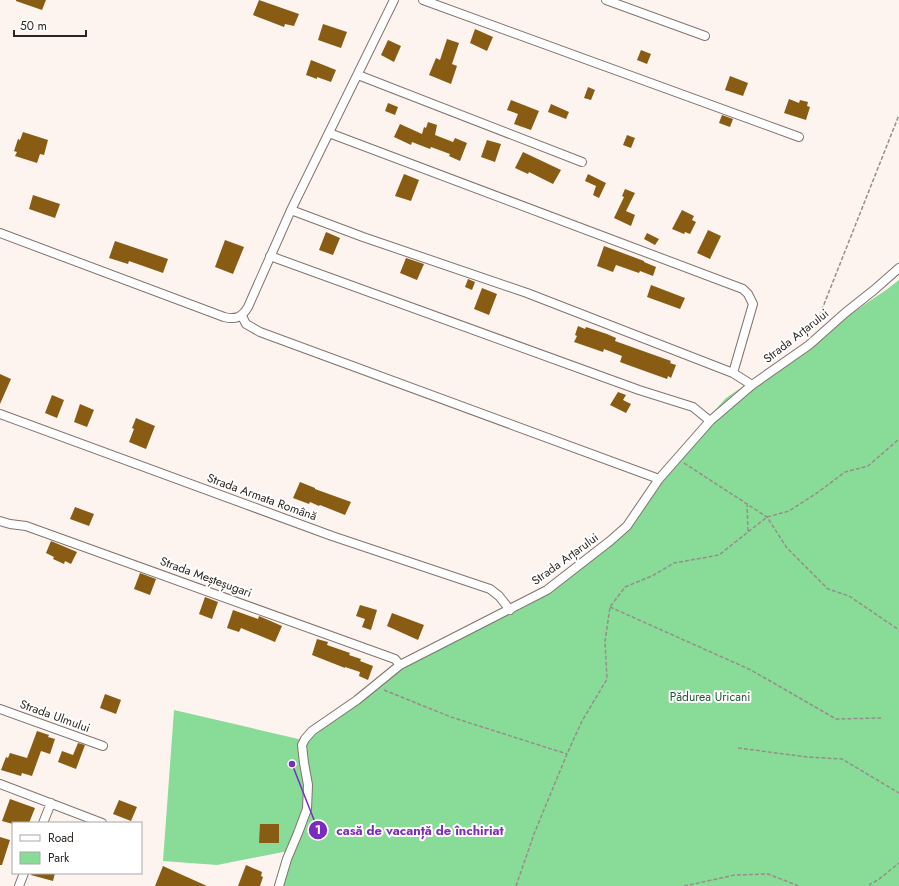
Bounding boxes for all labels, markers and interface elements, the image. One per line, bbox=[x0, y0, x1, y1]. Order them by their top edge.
scale bar bbox=[14, 12, 86, 38]
text: 50 m bbox=[20, 17, 47, 35]
street label: Strada Arțarului bbox=[759, 305, 833, 367]
street label: Strada Armata Română bbox=[205, 469, 320, 525]
street label: Strada Arțarului bbox=[528, 529, 602, 589]
street label: Strada Meșteșugari bbox=[158, 552, 254, 602]
park label: Pădurea Uricani bbox=[670, 688, 750, 706]
street label: Strada Ulmului bbox=[17, 695, 93, 737]
callout: casă de vacanță de închiriat bbox=[308, 818, 512, 843]
text: 1 bbox=[315, 821, 321, 839]
text: casă de vacanță de închiriat bbox=[336, 821, 505, 840]
legend bbox=[12, 822, 142, 874]
text: Road bbox=[48, 829, 74, 847]
text: Park bbox=[48, 849, 70, 867]

